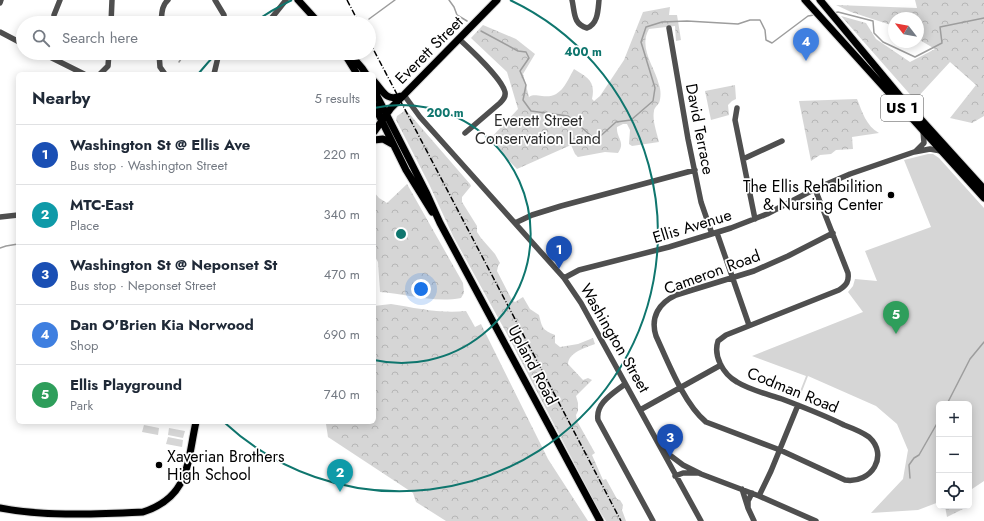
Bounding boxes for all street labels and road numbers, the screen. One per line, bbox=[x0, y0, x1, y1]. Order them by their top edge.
street label: Everett Street bbox=[390, 11, 468, 89]
street label: David Terrace bbox=[680, 82, 720, 176]
road number: US 1 bbox=[881, 95, 923, 121]
street label: Ellis Avenue bbox=[650, 203, 734, 249]
street label: Cameron Road bbox=[661, 244, 763, 300]
street label: Washington Street bbox=[574, 279, 656, 397]
street label: Upland Road bbox=[502, 321, 564, 409]
street label: Codman Road bbox=[744, 361, 842, 419]

